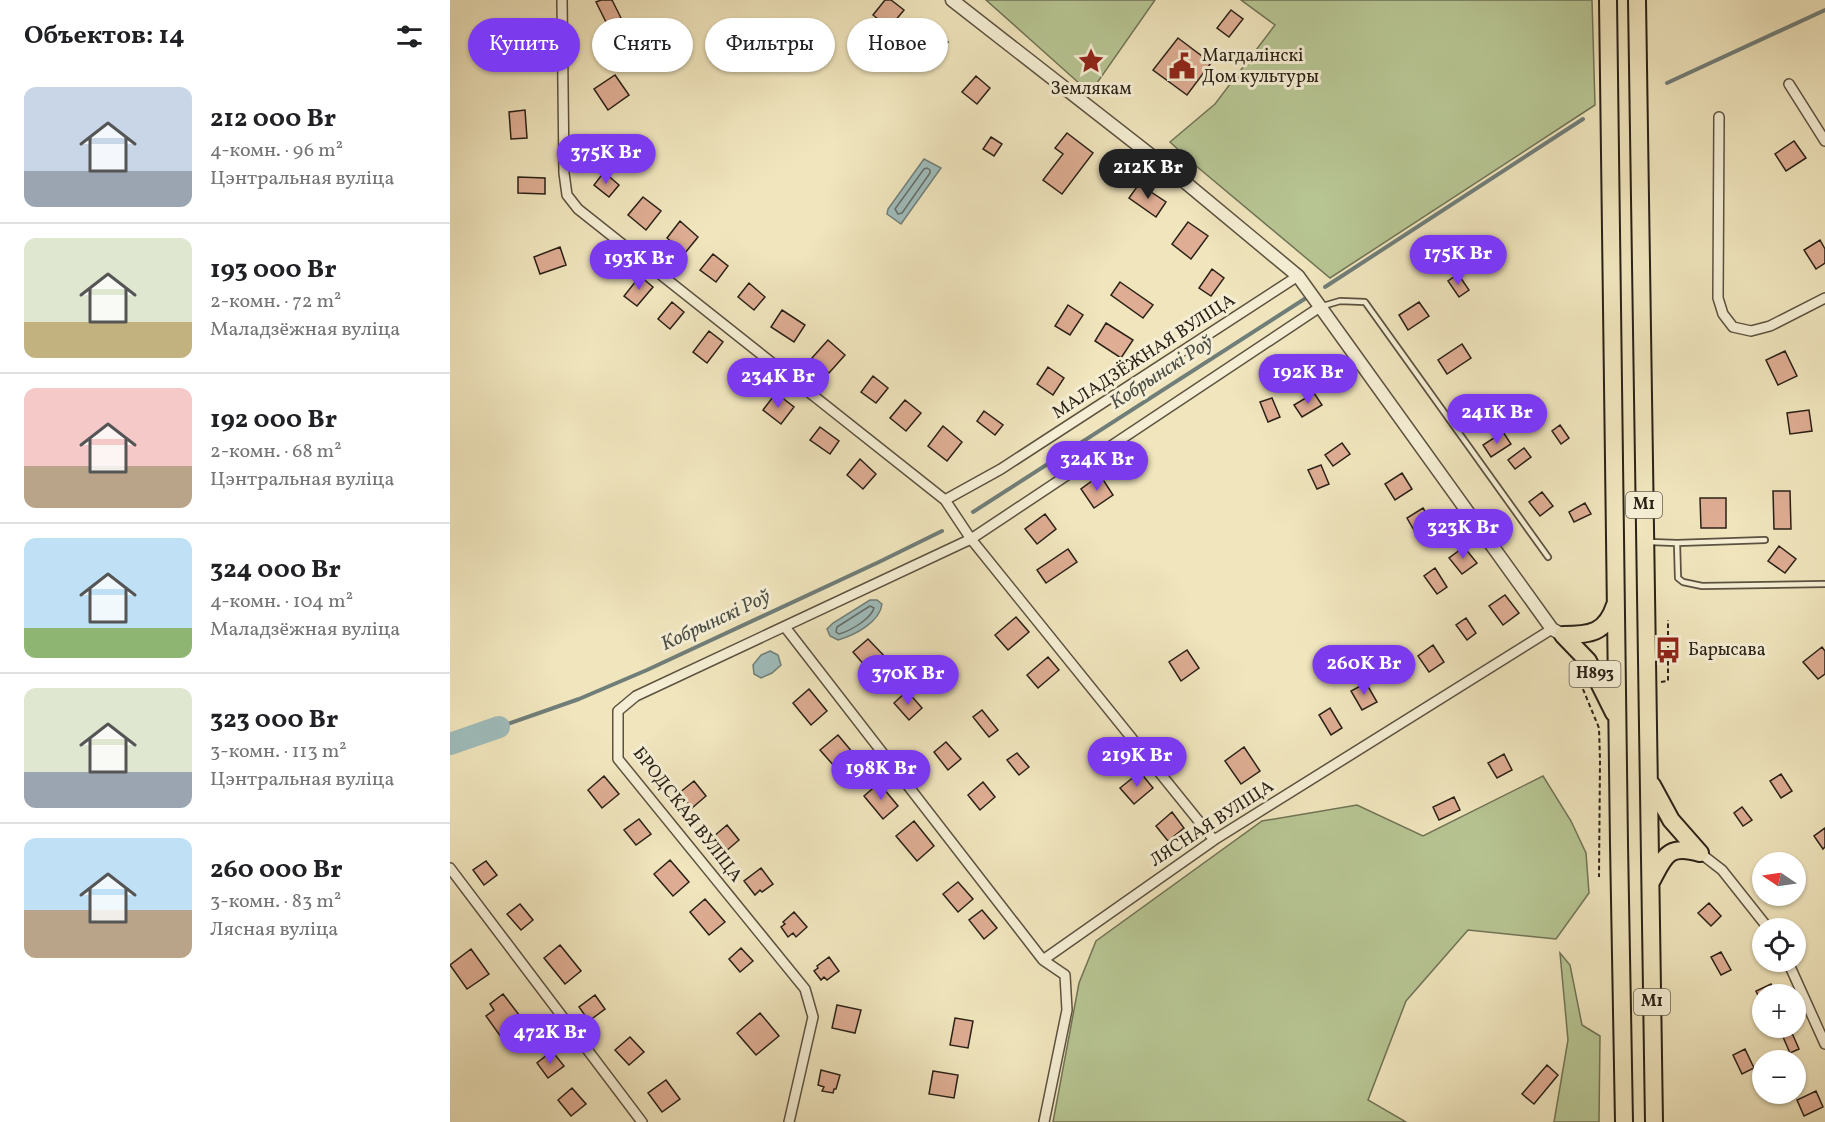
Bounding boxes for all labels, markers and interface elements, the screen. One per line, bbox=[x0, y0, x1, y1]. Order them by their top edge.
text: Объектов: 14 bbox=[24, 18, 185, 54]
chip: Купить bbox=[468, 18, 580, 72]
chip: Снять bbox=[592, 18, 693, 72]
chip: Фильтры bbox=[705, 18, 835, 72]
chip: Новое bbox=[847, 18, 948, 72]
icon: filters bbox=[393, 20, 426, 53]
place label: Магдалінскі Дом культуры bbox=[1202, 44, 1319, 90]
place icon: Землякам bbox=[1076, 46, 1106, 76]
public building icon: Магдалінскі Дом культуры bbox=[1167, 51, 1197, 81]
place label: Землякам bbox=[1050, 77, 1132, 102]
text: 212 000 Br bbox=[210, 101, 336, 137]
icon: home bbox=[72, 111, 144, 183]
pin: 375K Br bbox=[551, 134, 661, 185]
text: 4-комн. · 96 m² bbox=[210, 137, 343, 165]
text: 375K Br bbox=[571, 139, 641, 167]
pin: 212K Br bbox=[1093, 149, 1203, 200]
text: 212K Br bbox=[1113, 154, 1183, 182]
text: Цэнтральная вуліца bbox=[210, 165, 394, 193]
pin: 175K Br bbox=[1403, 235, 1513, 286]
pin: 193K Br bbox=[584, 240, 694, 291]
text: 175K Br bbox=[1424, 240, 1492, 268]
text: 193K Br bbox=[604, 245, 674, 273]
text: 193 000 Br bbox=[210, 252, 337, 288]
icon: home bbox=[72, 262, 144, 334]
text: 2-комн. · 72 m² bbox=[210, 288, 341, 316]
street label: МАЛАДЗЁЖНАЯ ВУЛІЦА bbox=[1048, 288, 1241, 426]
text: Маладзёжная вуліца bbox=[210, 316, 400, 344]
water label: Кобрынскі Роў bbox=[1105, 329, 1219, 417]
pin: 192K Br bbox=[1253, 354, 1363, 405]
pin: 234K Br bbox=[723, 358, 833, 409]
text: 192K Br bbox=[1273, 359, 1343, 387]
text: 234K Br bbox=[741, 363, 815, 391]
pin: 241K Br bbox=[1442, 394, 1552, 445]
text: 241K Br bbox=[1461, 399, 1533, 427]
text: 192 000 Br bbox=[210, 402, 337, 438]
icon: home bbox=[72, 412, 144, 484]
text: 2-комн. · 68 m² bbox=[210, 438, 342, 466]
pin: 324K Br bbox=[1042, 441, 1152, 492]
text: 324K Br bbox=[1060, 446, 1134, 474]
text: Цэнтральная вуліца bbox=[210, 466, 394, 494]
road number: М1 bbox=[1626, 492, 1662, 518]
pin: 323K Br bbox=[1408, 509, 1518, 560]
text: 323K Br bbox=[1427, 514, 1499, 542]
text: 324 000 Br bbox=[210, 552, 341, 588]
icon: home bbox=[72, 562, 144, 634]
water label: Кобрынскі Роў bbox=[656, 583, 776, 659]
text: 4-комн. · 104 m² bbox=[210, 588, 353, 616]
text: Маладзёжная вуліца bbox=[210, 616, 400, 644]
bus stop icon: Барысава bbox=[1653, 635, 1683, 665]
place label: Барысава bbox=[1688, 638, 1766, 663]
pin: 260K Br bbox=[1309, 645, 1419, 696]
text: 260K Br bbox=[1326, 650, 1402, 678]
pin: 370K Br bbox=[853, 655, 963, 706]
text: 370K Br bbox=[872, 660, 944, 688]
road number: Н893 bbox=[1570, 661, 1620, 687]
text: 323 000 Br bbox=[210, 702, 338, 738]
icon: home bbox=[72, 712, 144, 784]
pin: 219K Br bbox=[1082, 737, 1192, 788]
text: 3-комн. · 113 m² bbox=[210, 738, 347, 766]
street label: БРОДСКАЯ ВУЛІЦА bbox=[626, 742, 748, 888]
text: 219K Br bbox=[1102, 742, 1172, 770]
pin: 198K Br bbox=[826, 750, 936, 801]
text: 198K Br bbox=[845, 755, 917, 783]
text: Цэнтральная вуліца bbox=[210, 766, 394, 794]
street label: ЛЯСНАЯ ВУЛІЦА bbox=[1145, 774, 1279, 873]
text: 260 000 Br bbox=[210, 852, 343, 888]
north arrow bbox=[1752, 852, 1806, 906]
map controls bbox=[1752, 852, 1806, 1104]
icon: home bbox=[72, 862, 144, 934]
text: 3-комн. · 83 m² bbox=[210, 888, 341, 916]
text: Лясная вуліца bbox=[210, 916, 338, 944]
button: locate bbox=[1752, 918, 1806, 972]
button: + bbox=[1752, 984, 1806, 1038]
road number: М1 bbox=[1634, 989, 1670, 1015]
pin: 472K Br bbox=[495, 1014, 605, 1065]
text: 472K Br bbox=[513, 1019, 587, 1047]
button: − bbox=[1752, 1050, 1806, 1104]

